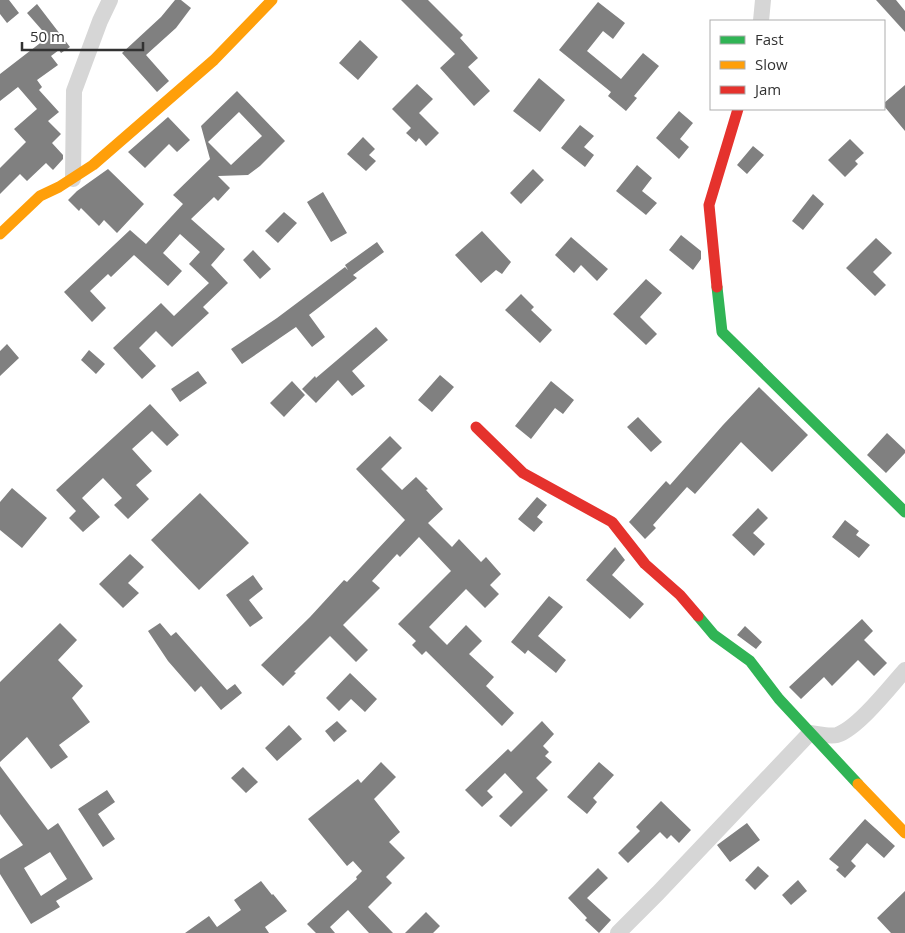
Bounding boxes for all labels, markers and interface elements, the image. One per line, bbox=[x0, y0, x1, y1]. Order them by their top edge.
scale bar bbox=[22, 20, 144, 52]
legend bbox=[710, 20, 885, 110]
text: 50 m bbox=[30, 26, 65, 46]
text: Fast bbox=[755, 29, 784, 49]
text: Slow bbox=[755, 54, 788, 74]
text: Jam bbox=[753, 79, 781, 99]

